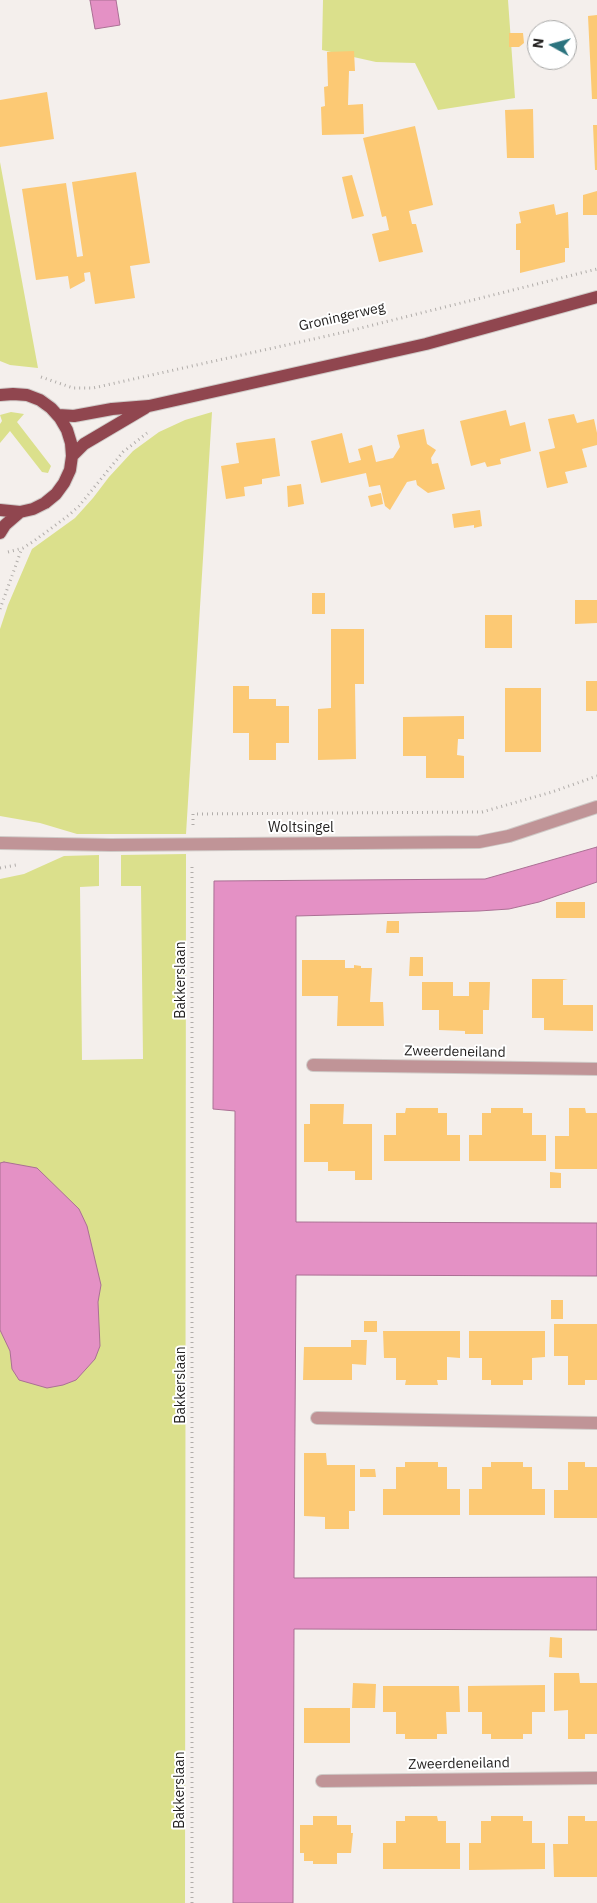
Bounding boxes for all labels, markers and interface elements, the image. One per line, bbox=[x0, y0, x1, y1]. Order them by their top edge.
north arrow bbox=[527, 20, 577, 70]
text: N bbox=[529, 37, 548, 49]
street label: Groningerweg bbox=[297, 299, 387, 335]
street label: Woltsingel bbox=[268, 820, 334, 836]
street label: Bakkerslaan bbox=[173, 941, 189, 1019]
street label: Zweerdeneiland bbox=[404, 1043, 506, 1061]
street label: Bakkerslaan bbox=[173, 1346, 189, 1424]
street label: Bakkerslaan bbox=[172, 1751, 188, 1829]
street label: Zweerdeneiland bbox=[408, 1755, 510, 1773]

